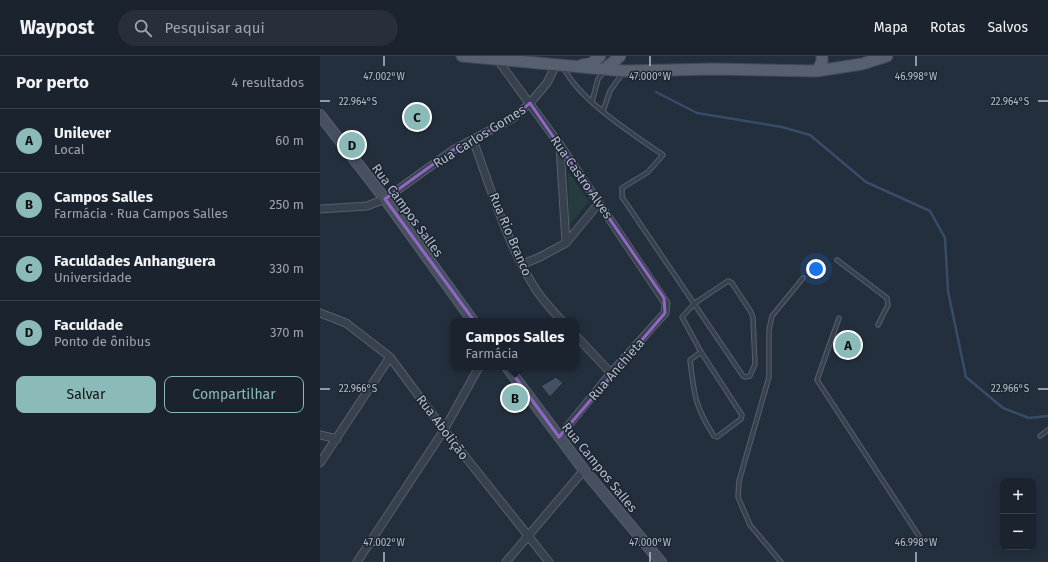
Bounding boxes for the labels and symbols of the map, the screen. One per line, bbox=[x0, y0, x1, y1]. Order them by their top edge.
text: 47.002°W bbox=[363, 71, 405, 83]
text: 47.000°W bbox=[629, 71, 672, 83]
text: 46.998°W bbox=[895, 71, 938, 83]
text: 22.964°S bbox=[339, 96, 378, 108]
text: 22.964°S bbox=[991, 96, 1030, 108]
pin: C bbox=[404, 102, 430, 132]
street label: Rua Carlos Gomes bbox=[430, 102, 528, 171]
pin: D bbox=[339, 130, 365, 160]
street label: Rua Castro Alves bbox=[548, 133, 616, 221]
street label: Rua Campos Salles bbox=[369, 161, 446, 260]
street label: Rua Rio Branco bbox=[486, 190, 535, 278]
your location bbox=[806, 259, 826, 279]
pin: A bbox=[835, 330, 861, 360]
street label: Rua Anchieta bbox=[585, 335, 647, 403]
text: 22.966°S bbox=[339, 383, 378, 395]
pin: B bbox=[502, 383, 528, 413]
text: 22.966°S bbox=[991, 383, 1030, 395]
street label: Rua Abolição bbox=[413, 392, 472, 463]
street label: Rua Campos Salles bbox=[559, 420, 640, 515]
text: 47.002°W bbox=[363, 537, 405, 549]
text: 47.000°W bbox=[629, 537, 672, 549]
text: 46.998°W bbox=[895, 537, 938, 549]

